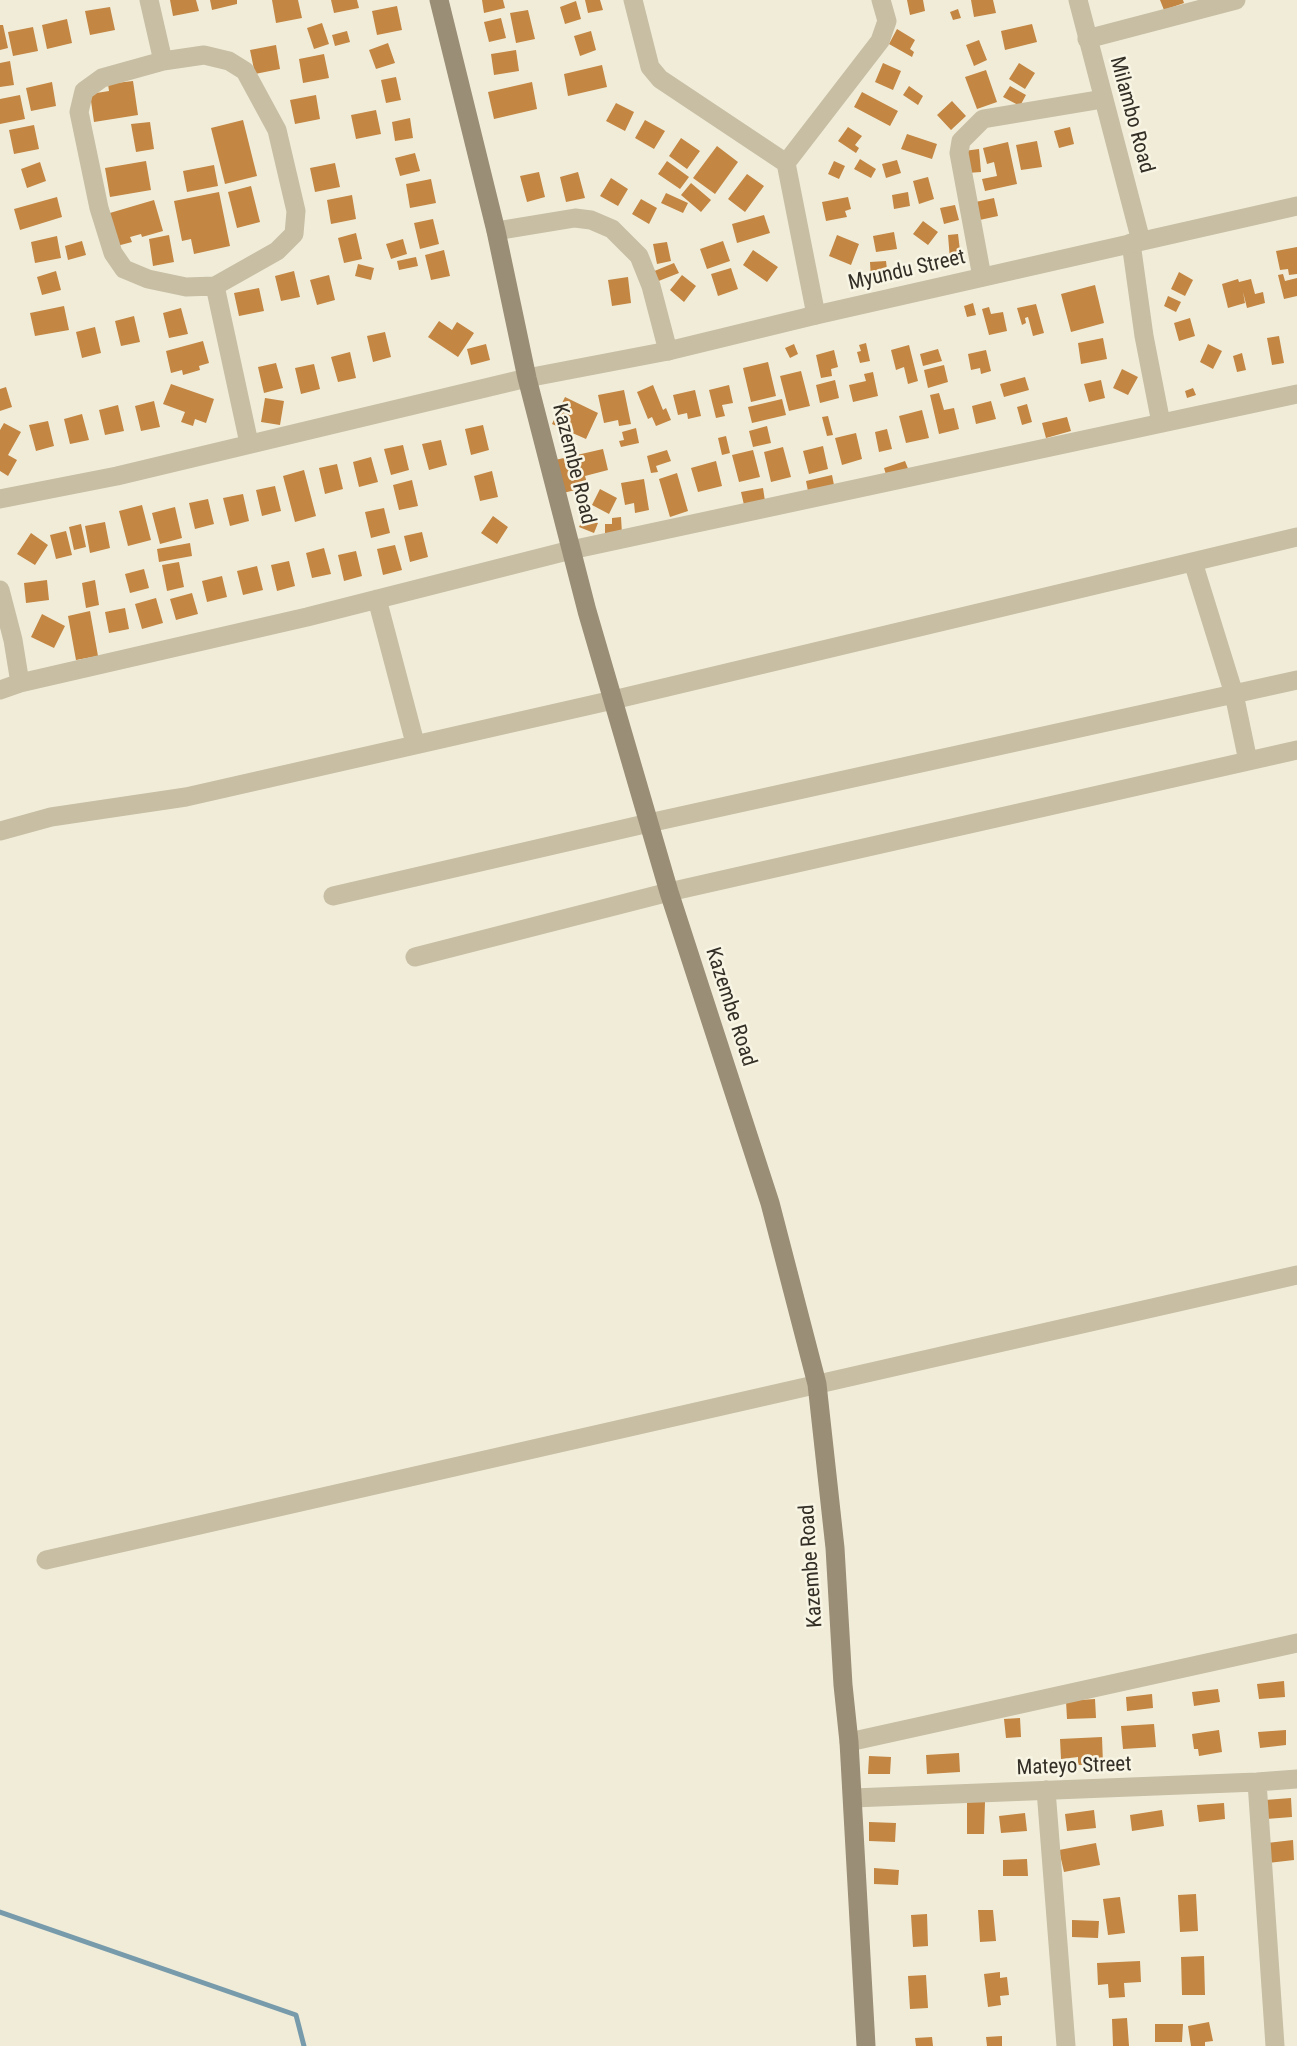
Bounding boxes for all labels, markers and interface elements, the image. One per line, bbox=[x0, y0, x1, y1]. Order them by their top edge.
street label: Milambo Road bbox=[1103, 54, 1159, 176]
street label: Myundu Street bbox=[846, 245, 968, 297]
street label: Kazembe Road bbox=[546, 401, 600, 527]
street label: Kazembe Road bbox=[699, 944, 761, 1070]
street label: Kazembe Road bbox=[795, 1504, 829, 1628]
street label: Mateyo Street bbox=[1016, 1752, 1132, 1782]

